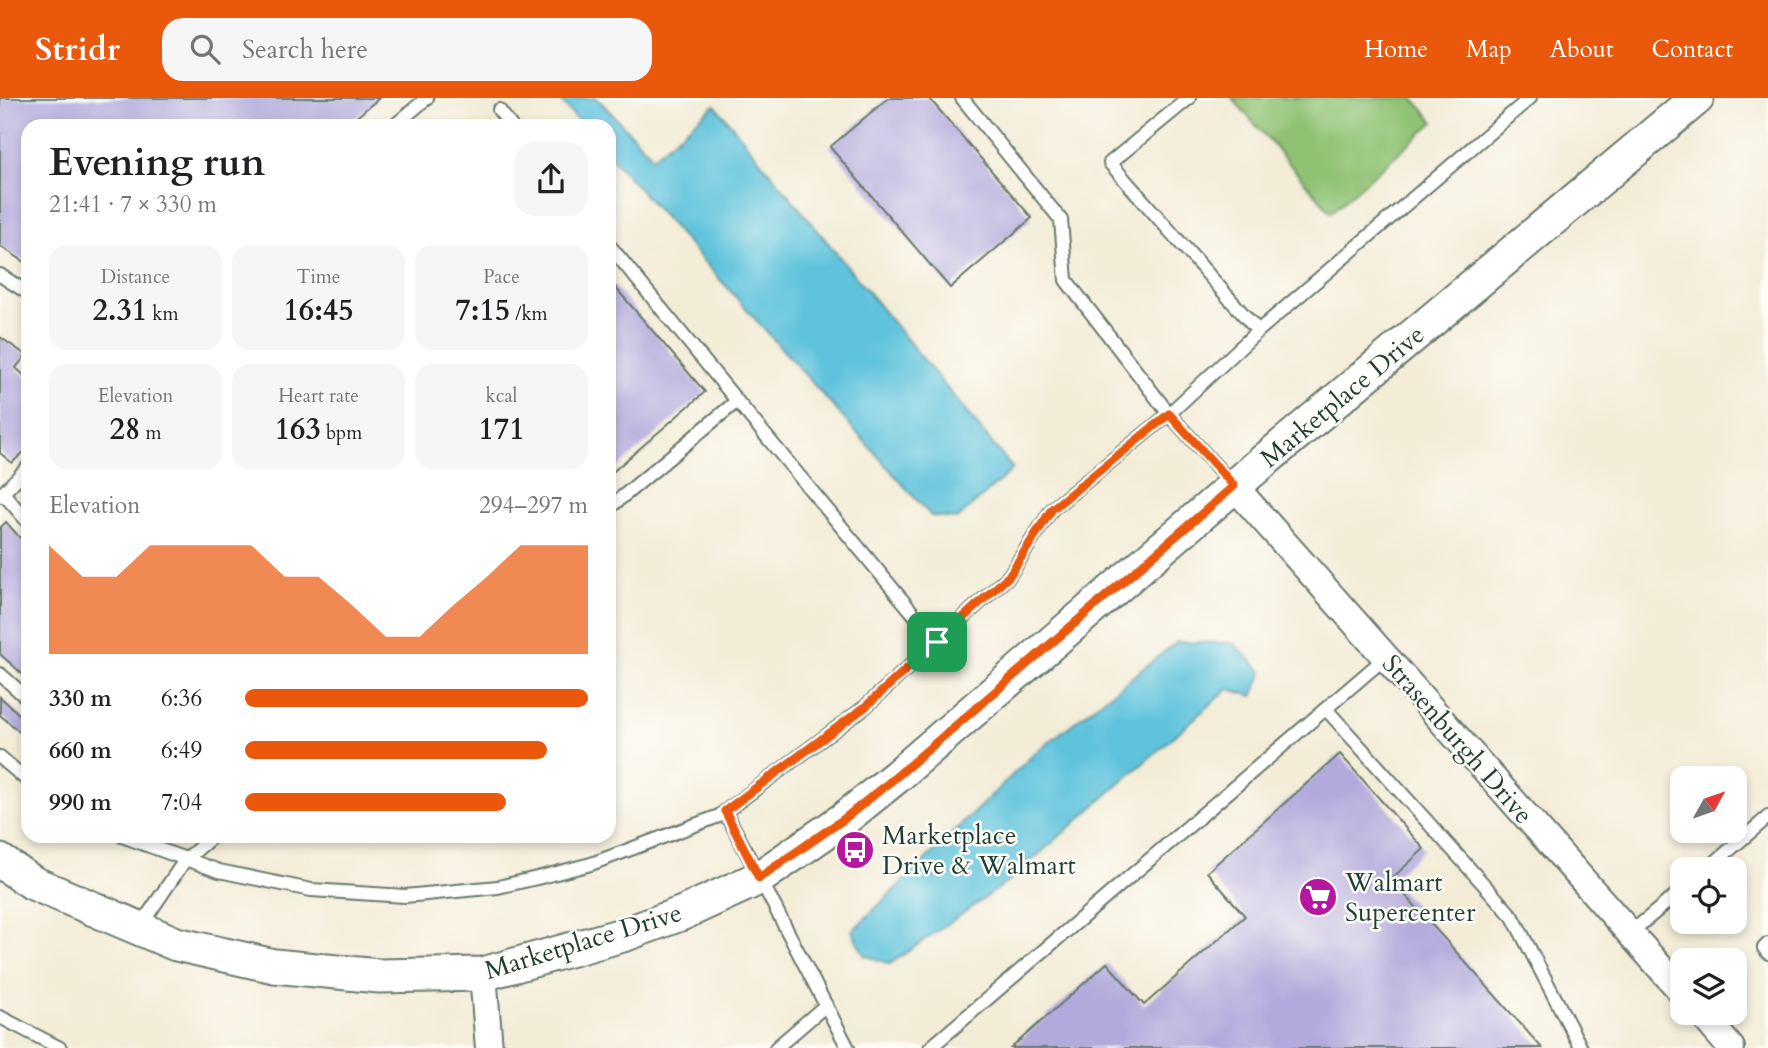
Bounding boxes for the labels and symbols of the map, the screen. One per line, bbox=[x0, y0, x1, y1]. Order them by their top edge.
street label: Marketplace Drive bbox=[1253, 317, 1432, 475]
pin bbox=[907, 612, 967, 672]
street label: Strasenburgh Drive bbox=[1374, 647, 1541, 831]
north arrow bbox=[1670, 766, 1746, 844]
place label: Marketplace Drive & Walmart bbox=[882, 818, 1076, 883]
bus stop icon: Marketplace Drive & Walmart bbox=[834, 829, 876, 871]
place label: Walmart Supercenter bbox=[1344, 865, 1476, 930]
supermarket icon: Walmart Supercenter bbox=[1297, 876, 1339, 918]
street label: Marketplace Drive bbox=[480, 895, 686, 988]

